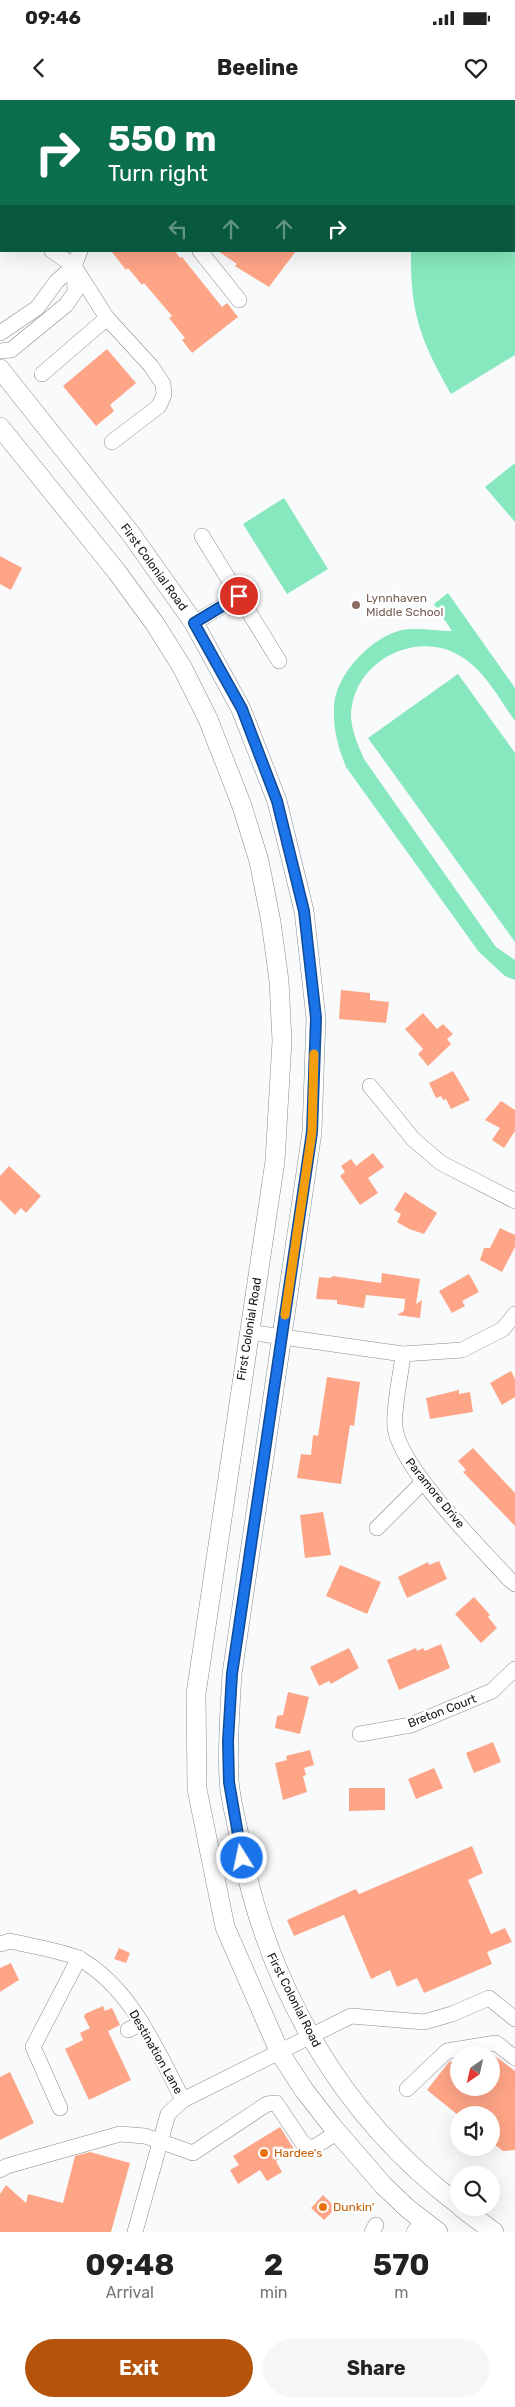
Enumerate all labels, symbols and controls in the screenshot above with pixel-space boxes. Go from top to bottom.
text: 09:46 [25,6,81,29]
icon: back [25,54,53,82]
text: Beeline [217,54,298,81]
icon: heart [462,54,490,82]
text: 550 m [108,118,217,160]
icon: right [25,120,90,185]
text: Turn right [108,160,208,187]
icon: left [164,215,192,243]
icon: ahead [217,215,245,243]
icon: ahead [270,215,298,243]
icon: right [323,215,351,243]
street label: First Colonial Road [118,521,190,613]
pin [218,575,260,617]
icon: arrive [225,582,253,610]
place label: Lynnhaven Middle School [366,591,443,619]
marker: Lynnhaven Middle School [350,599,362,611]
street label: First Colonial Road [234,1277,264,1381]
street label: Paramore Drive [403,1455,468,1531]
street label: Breton Court [406,1691,479,1730]
position arrow [215,1831,267,1883]
street label: First Colonial Road [264,1950,324,2050]
street label: Destination Lane [126,2008,186,2097]
north arrow [450,2046,500,2096]
map controls [450,2046,500,2216]
button: sound [450,2106,500,2156]
place label: Hardee's [274,2146,322,2160]
marker: Hardee's [258,2147,270,2159]
button: search [450,2166,500,2216]
place label: Dunkin' [333,2200,374,2214]
marker: Dunkin' [317,2201,329,2213]
text: 09:48 [85,2247,174,2283]
text: 2 [264,2247,283,2283]
text: 570 [373,2247,430,2283]
text: Arrival [106,2283,154,2302]
text: min [260,2283,288,2302]
text: m [394,2283,408,2302]
button: Exit [25,2339,253,2397]
button: Share [263,2339,490,2397]

